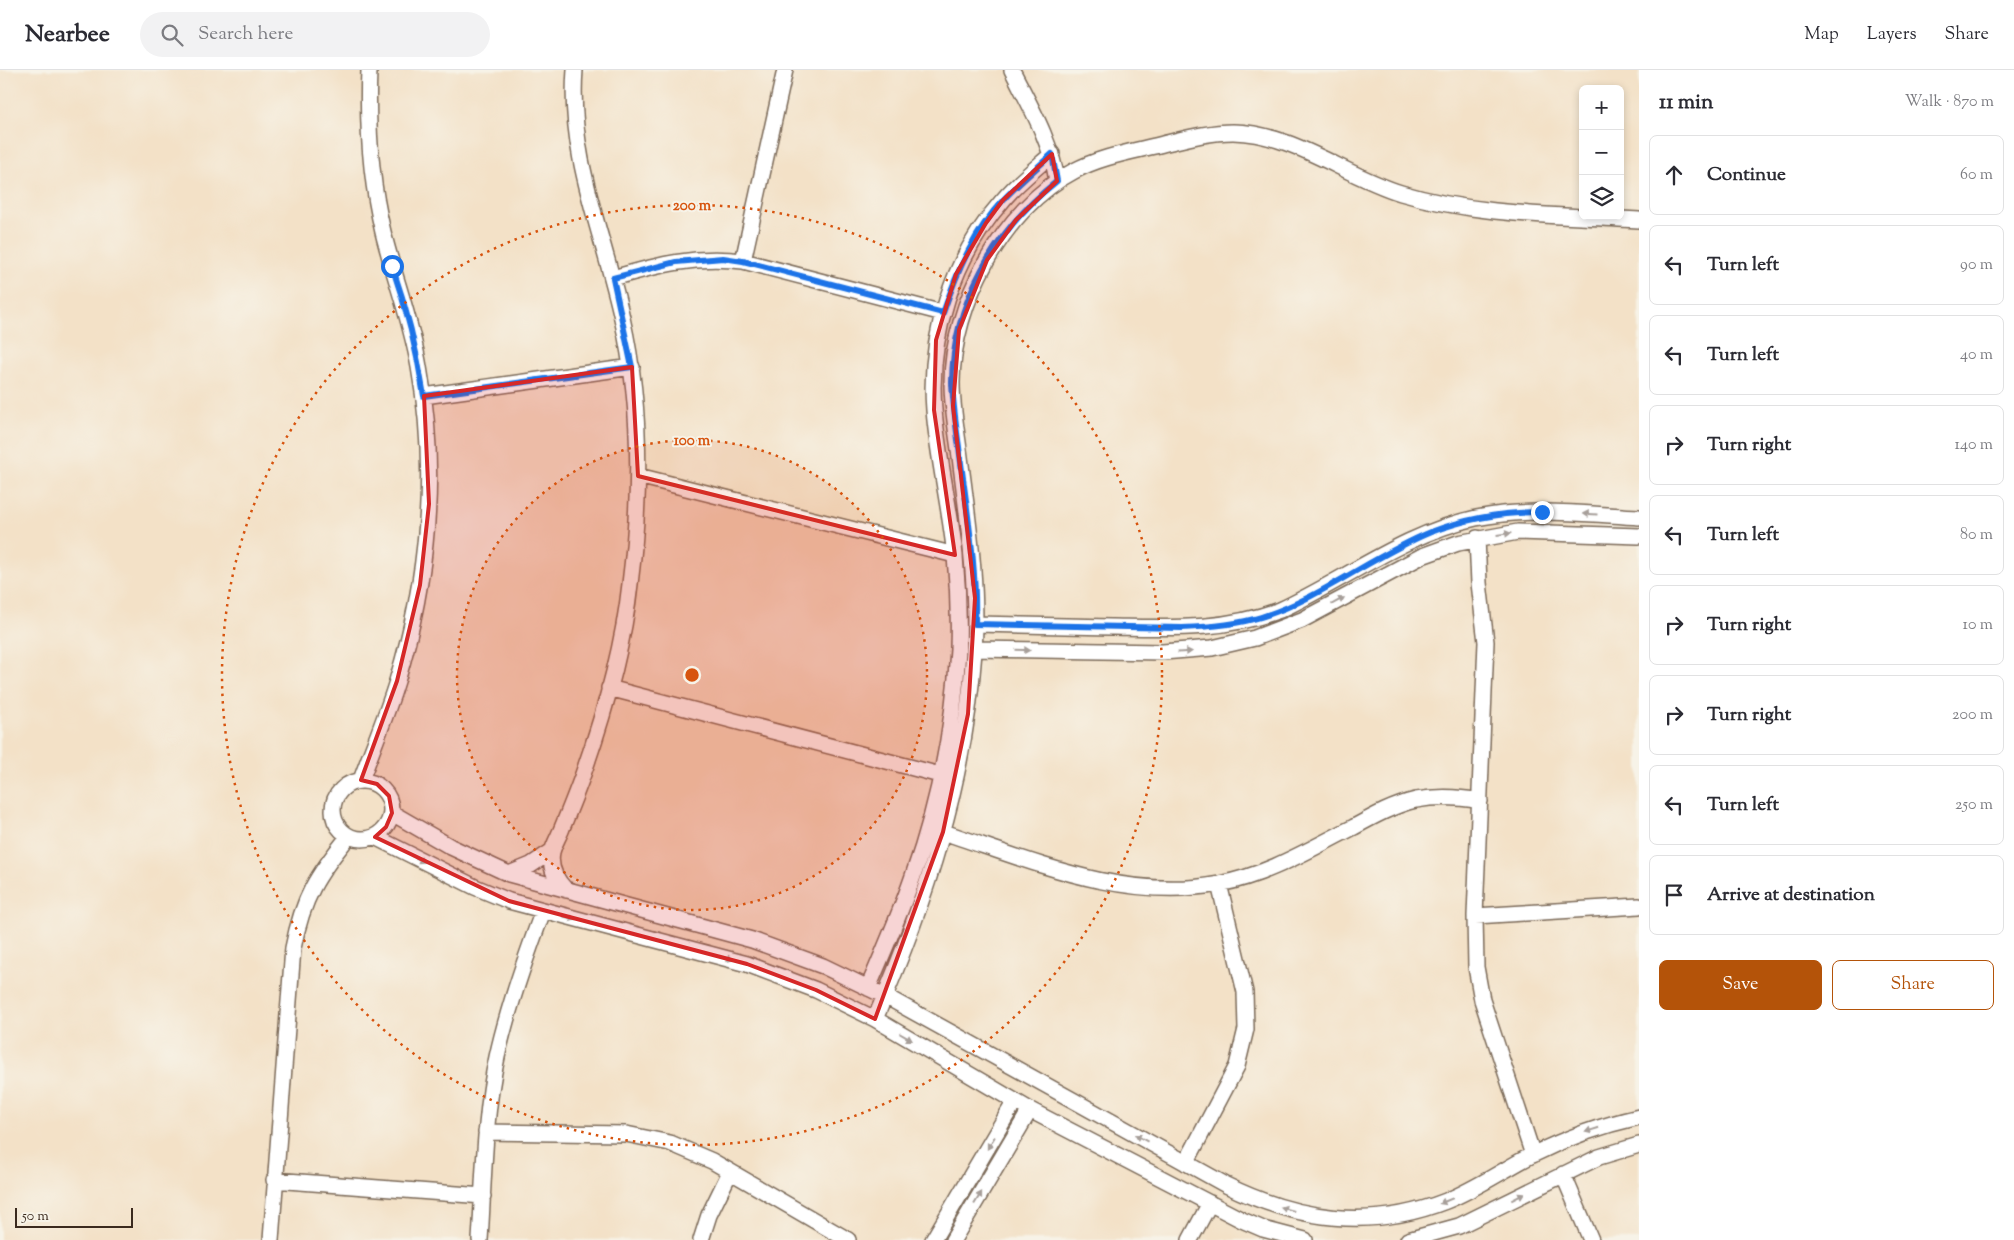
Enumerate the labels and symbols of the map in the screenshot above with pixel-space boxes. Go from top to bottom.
text: 200 m [673,196,712,217]
route start [381,255,404,278]
text: 100 m [674,431,711,452]
route end [1531,501,1554,524]
one-way arrow [1582,510,1598,518]
one-way arrow [1496,530,1512,538]
one-way arrow [1331,597,1345,605]
one-way arrow [1015,646,1031,654]
one-way arrow [1177,647,1193,655]
centre of rings [683,666,701,684]
one-way arrow [411,855,425,863]
one-way arrow [561,914,576,922]
one-way arrow [719,955,734,963]
one-way arrow [900,1033,913,1042]
one-way arrow [1585,1127,1600,1135]
one-way arrow [1134,1134,1148,1143]
one-way arrow [986,1136,995,1149]
one-way arrow [973,1192,982,1205]
one-way arrow [1510,1193,1525,1201]
one-way arrow [1439,1197,1453,1205]
scale bar [15,1205,132,1228]
one-way arrow [1279,1205,1294,1213]

